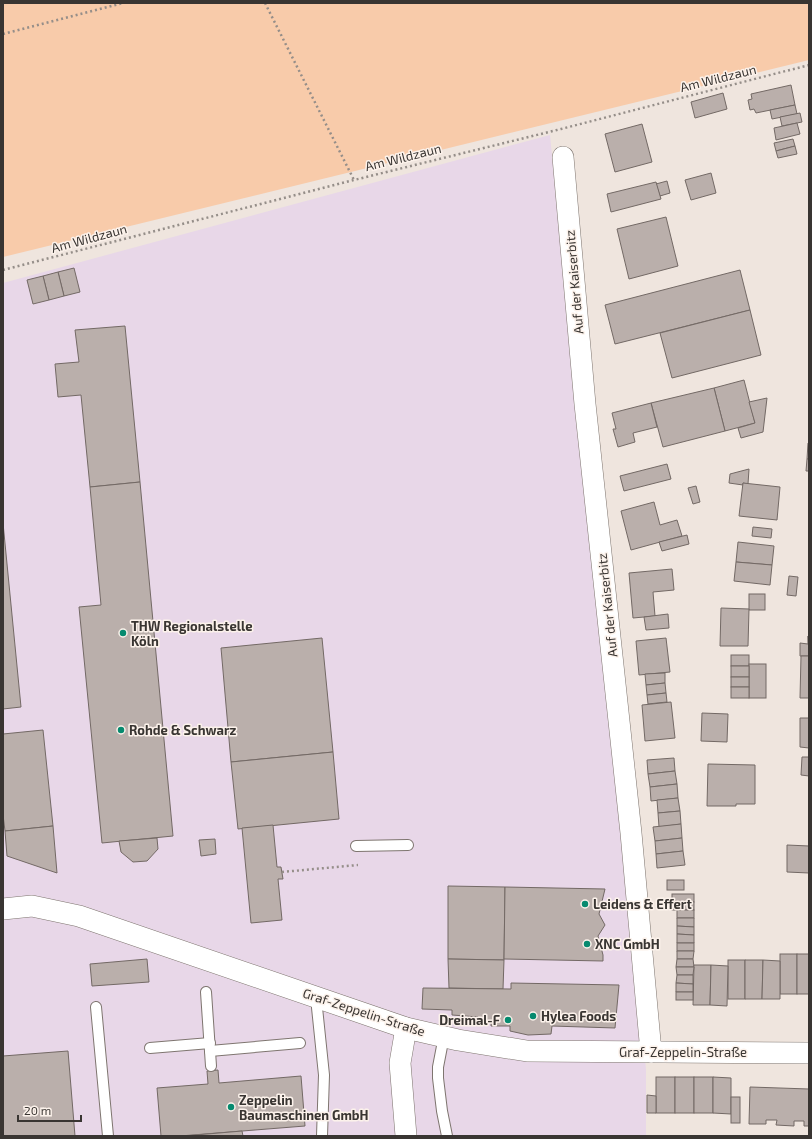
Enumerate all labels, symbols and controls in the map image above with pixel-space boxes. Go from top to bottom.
street label: Am Wildzaun [678,61,758,95]
street label: Am Wildzaun [363,140,443,174]
street label: Am Wildzaun [49,220,129,256]
street label: Auf der Kaiserbitz [561,229,587,335]
street label: Auf der Kaiserbitz [594,552,620,658]
place label: THW Regionalstelle Köln [131,618,253,649]
marker: THW Regionalstelle Köln [118,628,128,638]
place label: Rohde & Schwarz [129,722,236,738]
marker: Rohde & Schwarz [116,725,126,735]
place label: Leidens & Effert [593,896,692,912]
marker: Leidens & Effert [580,899,590,909]
place label: XNC GmbH [595,936,660,952]
marker: XNC GmbH [582,939,592,949]
street label: Graf-Zeppelin-Straße [301,985,427,1039]
place label: Hylea Foods [541,1008,616,1024]
marker: Hylea Foods [528,1011,538,1021]
place label: Dreimal-F [439,1012,500,1028]
marker: Dreimal-F [503,1015,513,1025]
street label: Graf-Zeppelin-Straße [619,1044,747,1060]
place label: Zeppelin Baumaschinen GmbH [239,1092,369,1123]
scale bar [18,1097,81,1123]
marker: Zeppelin Baumaschinen GmbH [226,1102,236,1112]
text: 20 m [24,1103,51,1117]

